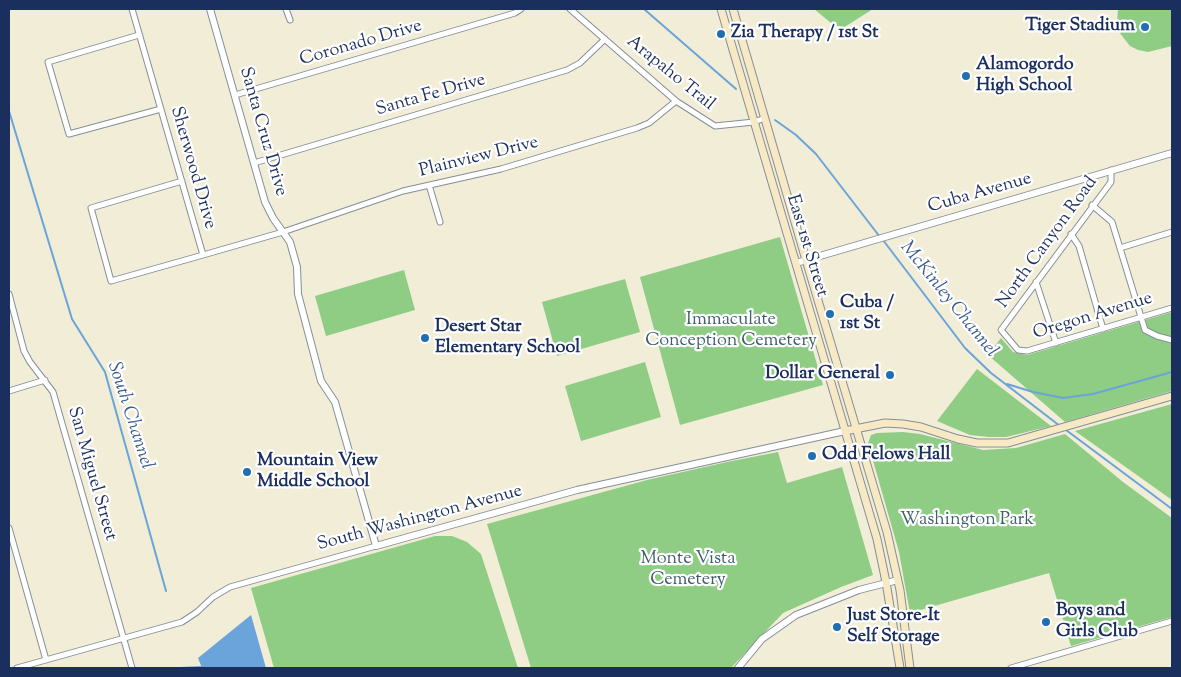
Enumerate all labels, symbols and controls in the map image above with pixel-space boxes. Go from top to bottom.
street label: Coronado Drive [297,16,425,72]
place label: Tiger Stadium [1025,16,1135,38]
marker: Tiger Stadium [1139,21,1151,33]
place label: Zia Therapy / 1st St [731,23,878,45]
marker: Zia Therapy / 1st St [715,28,727,40]
street label: Arapaho Trail [621,32,719,116]
place label: Alamogordo High School [976,55,1074,98]
street label: Santa Cruz Drive [233,65,291,199]
street label: Santa Fe Drive [374,70,488,122]
marker: Alamogordo High School [960,70,972,82]
street label: Sherwood Drive [164,104,220,232]
street label: Plainview Drive [417,133,541,183]
street label: Cuba Avenue [926,169,1034,219]
street label: North Canyon Road [993,173,1103,313]
street label: East 1st Street [780,192,832,300]
water label: McKinley Channel [894,237,1002,363]
street label: Oregon Avenue [1031,289,1155,345]
place label: Cuba / 1st St [840,293,894,336]
marker: Cuba / 1st St [824,308,836,320]
park label: Immaculate Conception Cemetery [645,310,817,352]
place label: Desert Star Elementary School [435,317,580,359]
marker: Desert Star Elementary School [419,332,431,344]
water label: South Channel [101,359,157,473]
place label: Dollar General [765,364,880,386]
marker: Dollar General [884,369,896,381]
street label: San Miguel Street [62,405,120,543]
place label: Odd Felows Hall [822,445,950,467]
marker: Odd Felows Hall [806,450,818,462]
place label: Mountain View Middle School [257,451,378,494]
marker: Mountain View Middle School [241,466,253,478]
street label: South Washington Avenue [315,481,525,557]
park label: Washington Park [900,510,1034,532]
park label: Monte Vista Cemetery [640,549,736,592]
place label: Boys and Girls Club [1056,601,1138,644]
place label: Just Store-It Self Storage [847,606,940,649]
marker: Boys and Girls Club [1040,616,1052,628]
marker: Just Store-It Self Storage [831,621,843,633]

